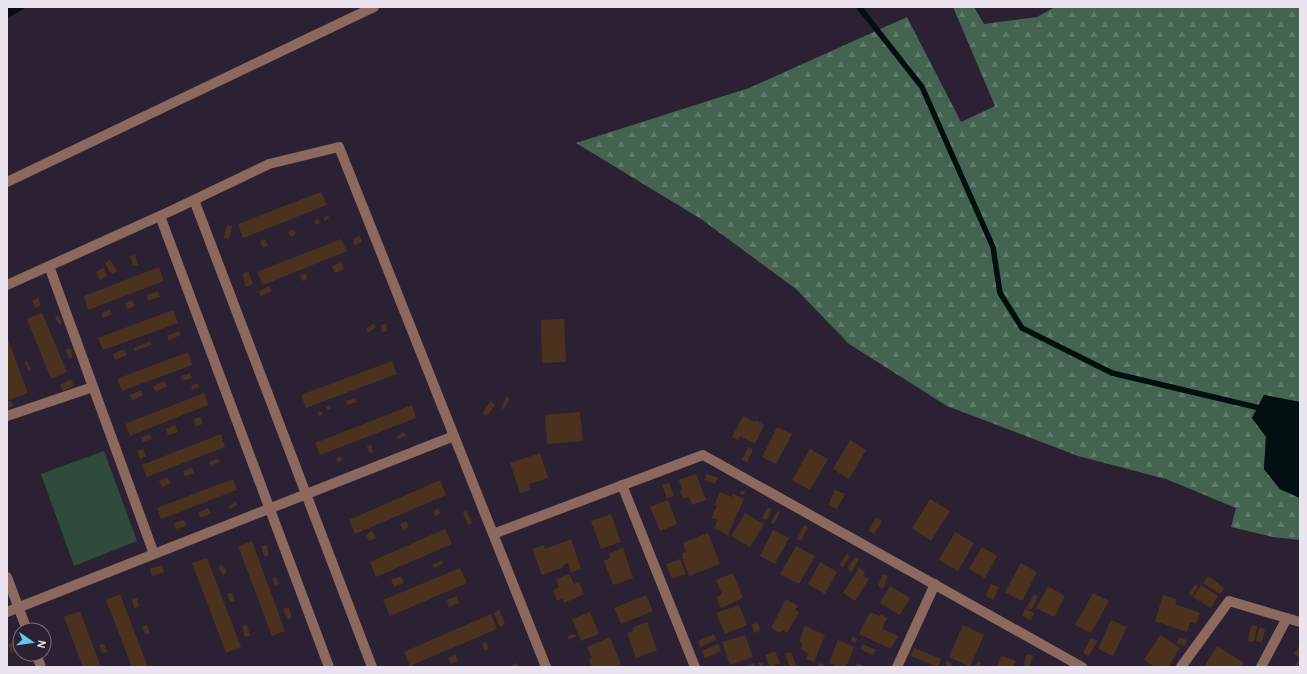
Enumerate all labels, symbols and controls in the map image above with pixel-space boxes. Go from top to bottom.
north arrow [12,622,52,662]
text: N [33,639,48,649]

